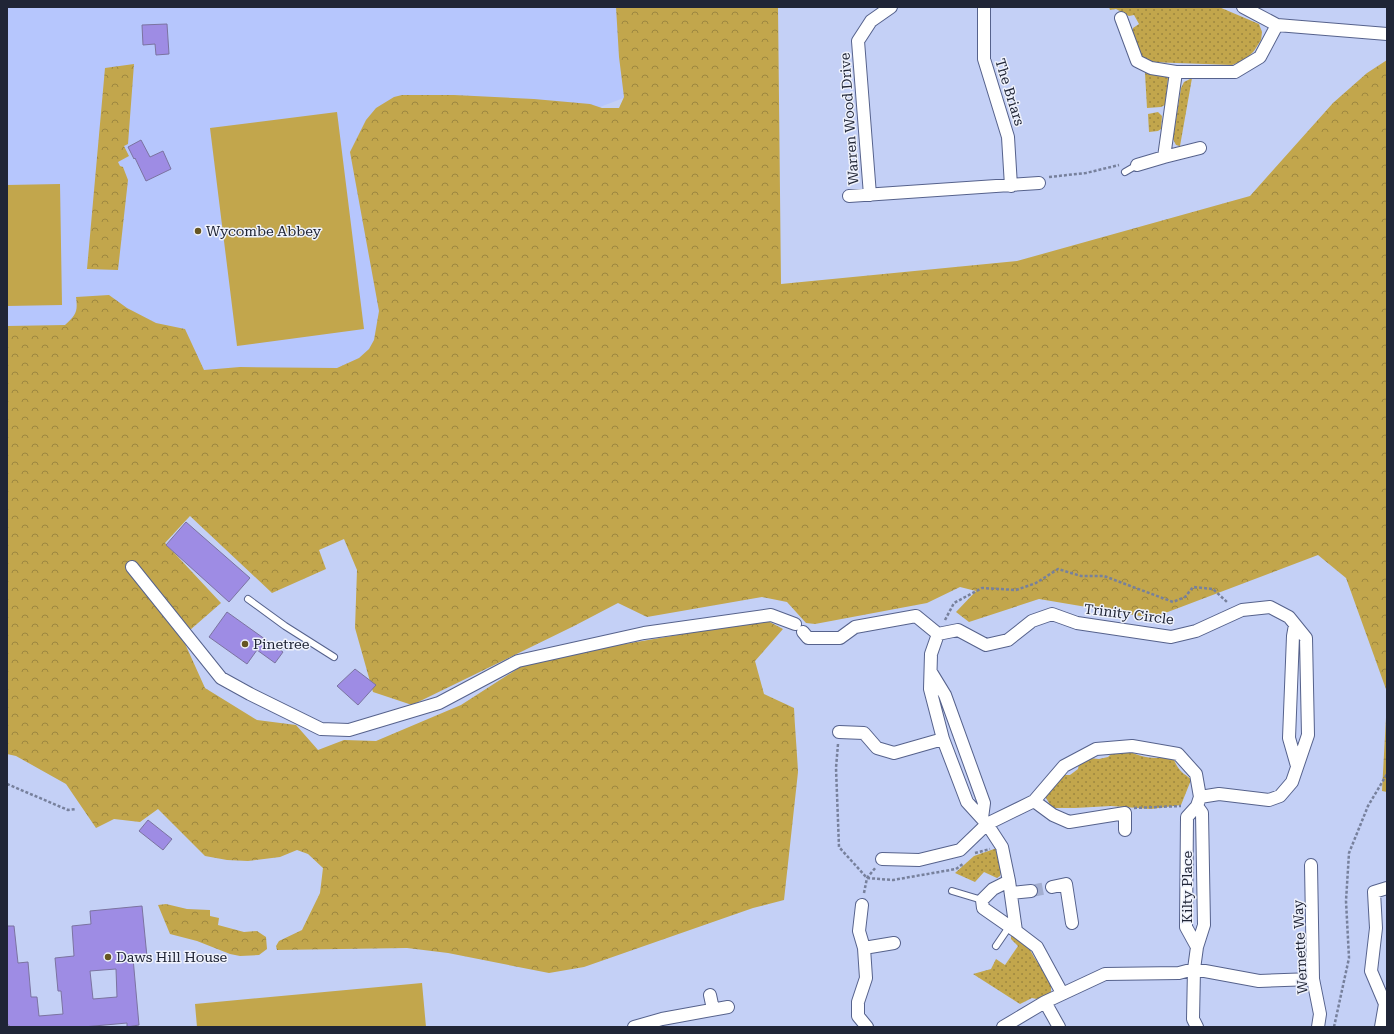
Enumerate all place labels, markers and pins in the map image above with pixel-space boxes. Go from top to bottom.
place label: Wycombe Abbey [206,223,322,239]
marker: Wycombe Abbey [193,226,203,236]
place label: Pinetree [253,636,310,652]
marker: Pinetree [240,639,250,649]
place label: Daws Hill House [116,949,228,965]
marker: Daws Hill House [103,952,113,962]

